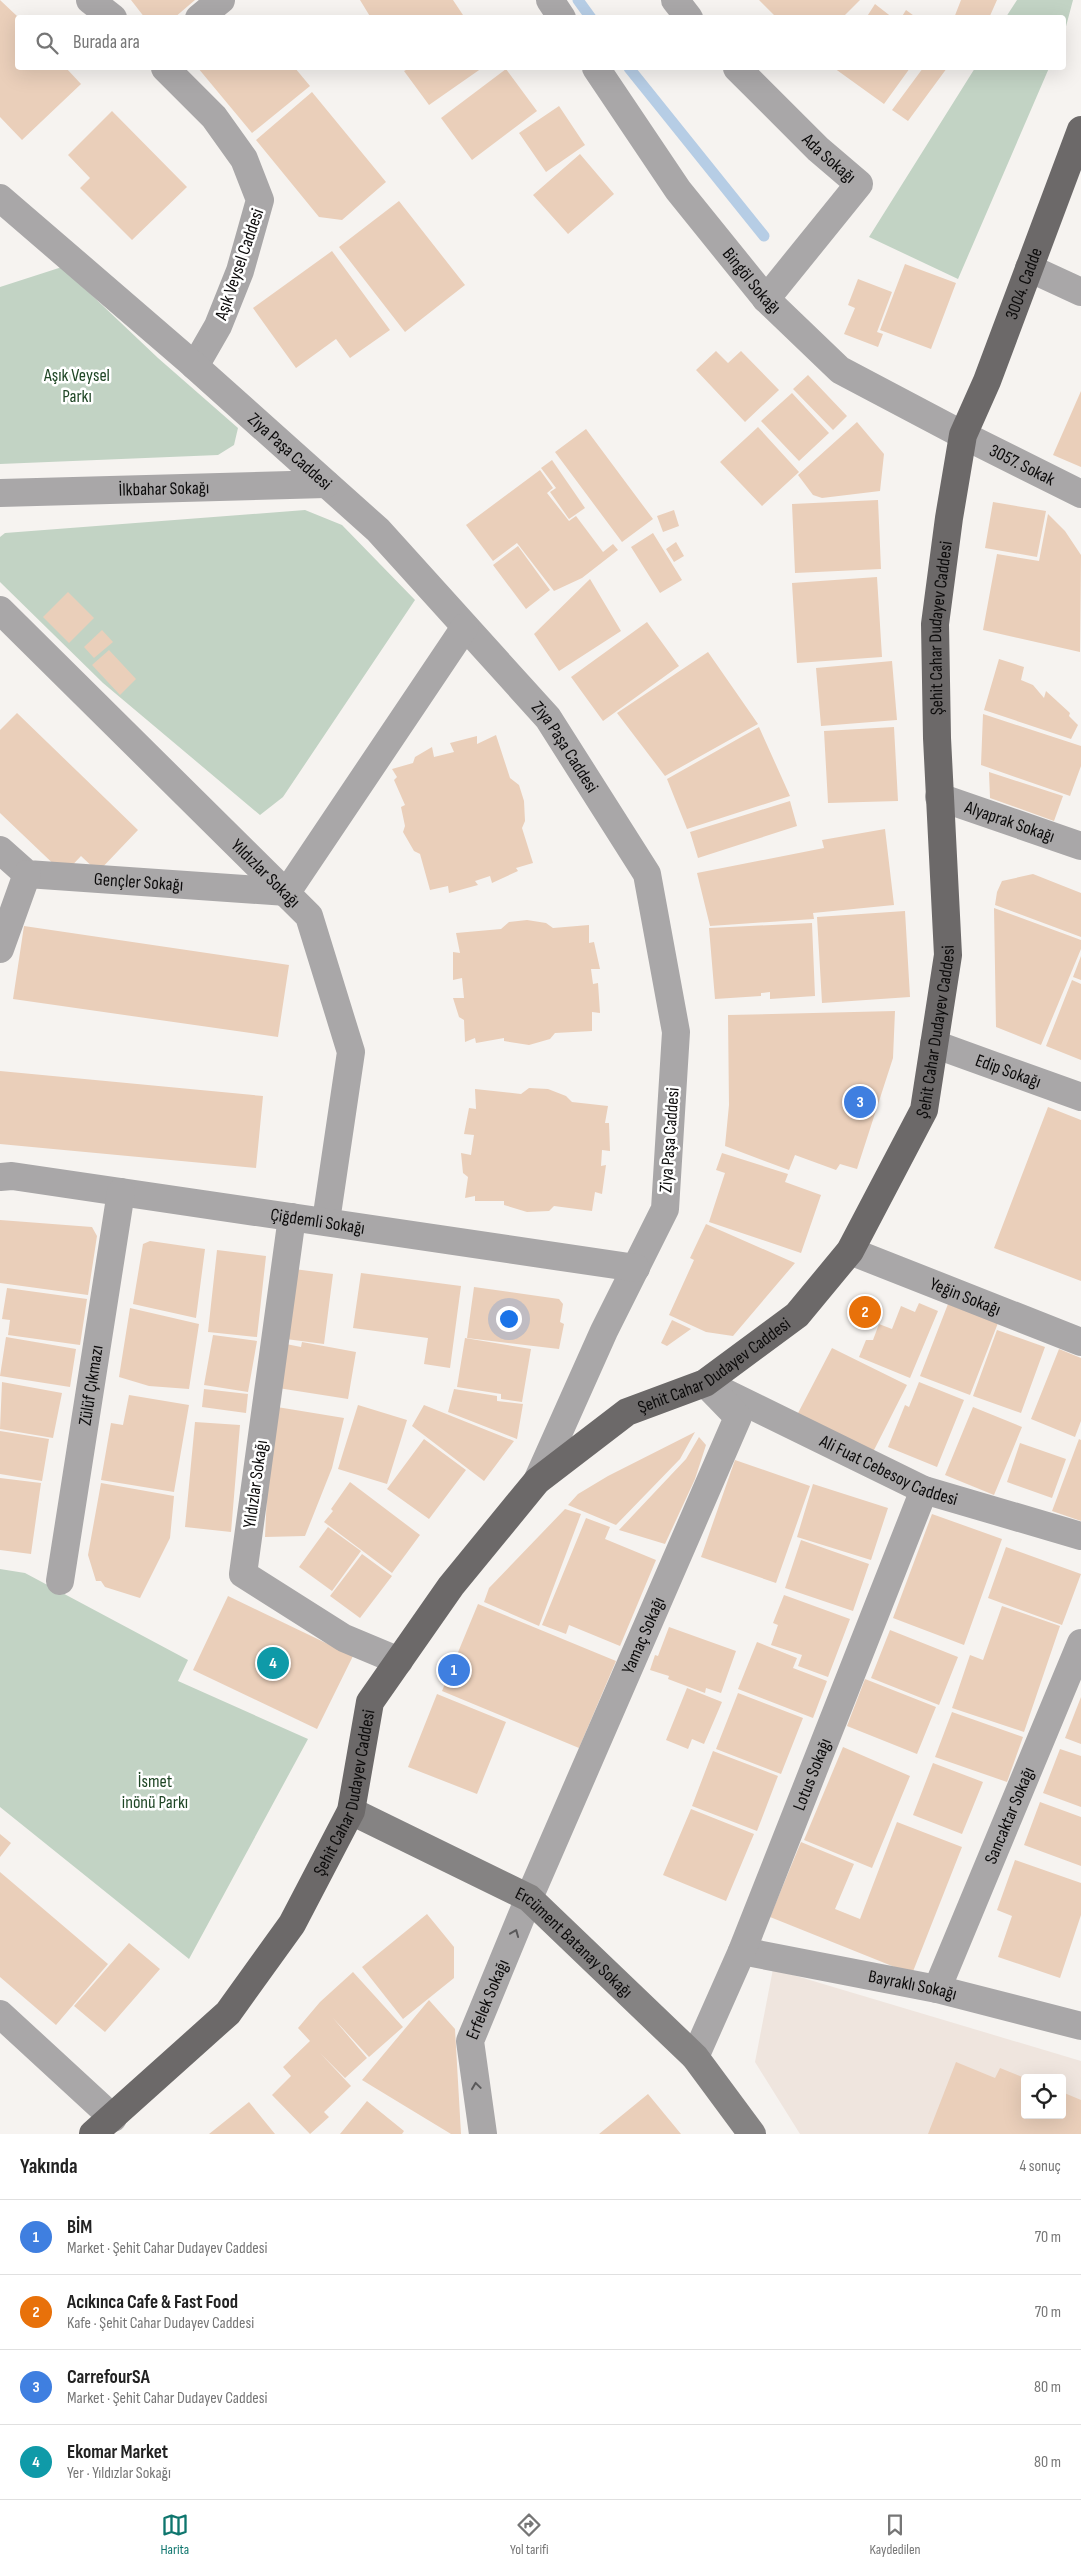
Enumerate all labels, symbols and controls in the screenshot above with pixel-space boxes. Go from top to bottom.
search box [15,15,1066,70]
icon: search [33,29,61,57]
text: Burada ara [73,31,140,54]
street label: Ada Sokağı [797,129,860,188]
street label: Aşık Veysel Caddesi [210,206,268,323]
street label: Bingöl Sokağı [718,244,785,318]
street label: 3004. Cadde [1001,245,1047,323]
park label: Aşık Veysel Parkı [43,365,110,407]
street label: Ziya Paşa Caddesi [243,409,336,495]
street label: 3057. Sokak [986,440,1058,490]
street label: İlkbahar Sokağı [118,477,210,501]
street label: Şehit Cahar Dudayev Caddesi [925,540,957,715]
street label: Ziya Paşa Caddesi [527,697,603,797]
street label: Alyaprak Sokağı [961,796,1057,847]
street label: Yıldızlar Sokağı [226,835,304,912]
street label: Gençler Sokağı [93,869,184,896]
street label: Şehit Cahar Dudayev Caddesi [912,945,959,1122]
street label: Edip Sokağı [973,1050,1044,1093]
pin: 3 [844,1083,876,1121]
street label: Ziya Paşa Caddesi [655,1087,684,1193]
street label: Çiğdemli Sokağı [269,1204,366,1239]
street label: Yeğin Sokağı [927,1273,1004,1320]
pin: 2 [849,1293,881,1331]
your location [496,1306,522,1332]
street label: Şehit Cahar Dudayev Caddesi [635,1314,795,1418]
street label: Zülüf Çıkmazı [75,1344,108,1427]
street label: Ali Fuat Cebesoy Caddesi [815,1430,960,1510]
street label: Yıldızlar Sokağı [239,1439,272,1529]
street label: Yamaç Sokağı [618,1594,670,1677]
pin: 4 [257,1644,289,1682]
pin: 1 [438,1651,470,1689]
street label: Şehit Cahar Dudayev Caddesi [309,1708,379,1880]
street label: Lotus Sokağı [789,1735,836,1814]
street label: Sancaktar Sokağı [980,1764,1039,1867]
park label: İsmet inönü Parkı [122,1771,188,1813]
street label: Ercüment Batanay Sokağı [512,1883,637,2002]
one-way arrow [509,1929,519,1937]
street label: Erfelek Sokağı [462,1956,514,2043]
street label: Bayraklı Sokağı [867,1966,959,2005]
map controls [1021,2074,1066,2119]
button: locate [1021,2074,1066,2119]
one-way arrow [472,2081,482,2090]
text: Yakında [20,2154,77,2179]
text: 4 sonuç [1019,2157,1061,2176]
text: BİM [67,2216,92,2239]
text: 1 [33,2228,39,2247]
text: 70 m [1035,2228,1061,2247]
text: Market · Şehit Cahar Dudayev Caddesi [67,2239,268,2258]
text: Acıkınca Cafe & Fast Food [67,2291,238,2314]
text: 2 [32,2303,40,2322]
text: 70 m [1035,2303,1061,2322]
text: Kafe · Şehit Cahar Dudayev Caddesi [67,2314,254,2333]
text: CarrefourSA [67,2366,150,2389]
text: 3 [32,2378,40,2397]
text: 80 m [1034,2378,1061,2397]
text: Market · Şehit Cahar Dudayev Caddesi [67,2389,268,2408]
text: Ekomar Market [67,2441,168,2464]
text: 4 [32,2453,40,2472]
text: 80 m [1034,2453,1061,2472]
text: Yer · Yıldızlar Sokağı [67,2464,171,2483]
tab: Harita [160,2511,189,2558]
tab: Yol tarifi [510,2511,549,2558]
tab: Kaydedilen [870,2511,921,2558]

